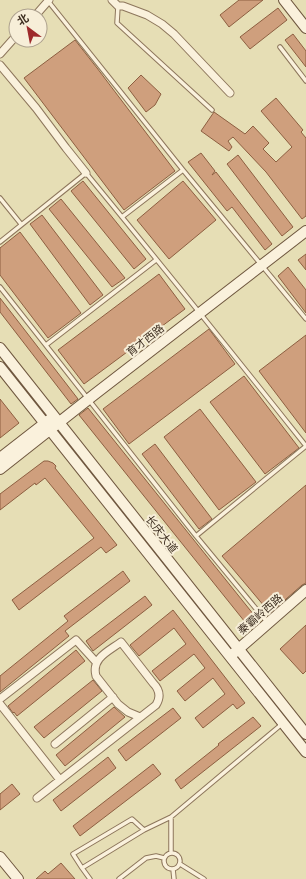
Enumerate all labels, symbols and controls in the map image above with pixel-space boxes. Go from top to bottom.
north arrow [8,8,48,48]
text: 北 [15,12,31,28]
street label: 育才西路 [124,322,166,358]
street label: 长庆大道 [144,513,180,555]
street label: 秦霸岭西路 [235,591,285,637]

